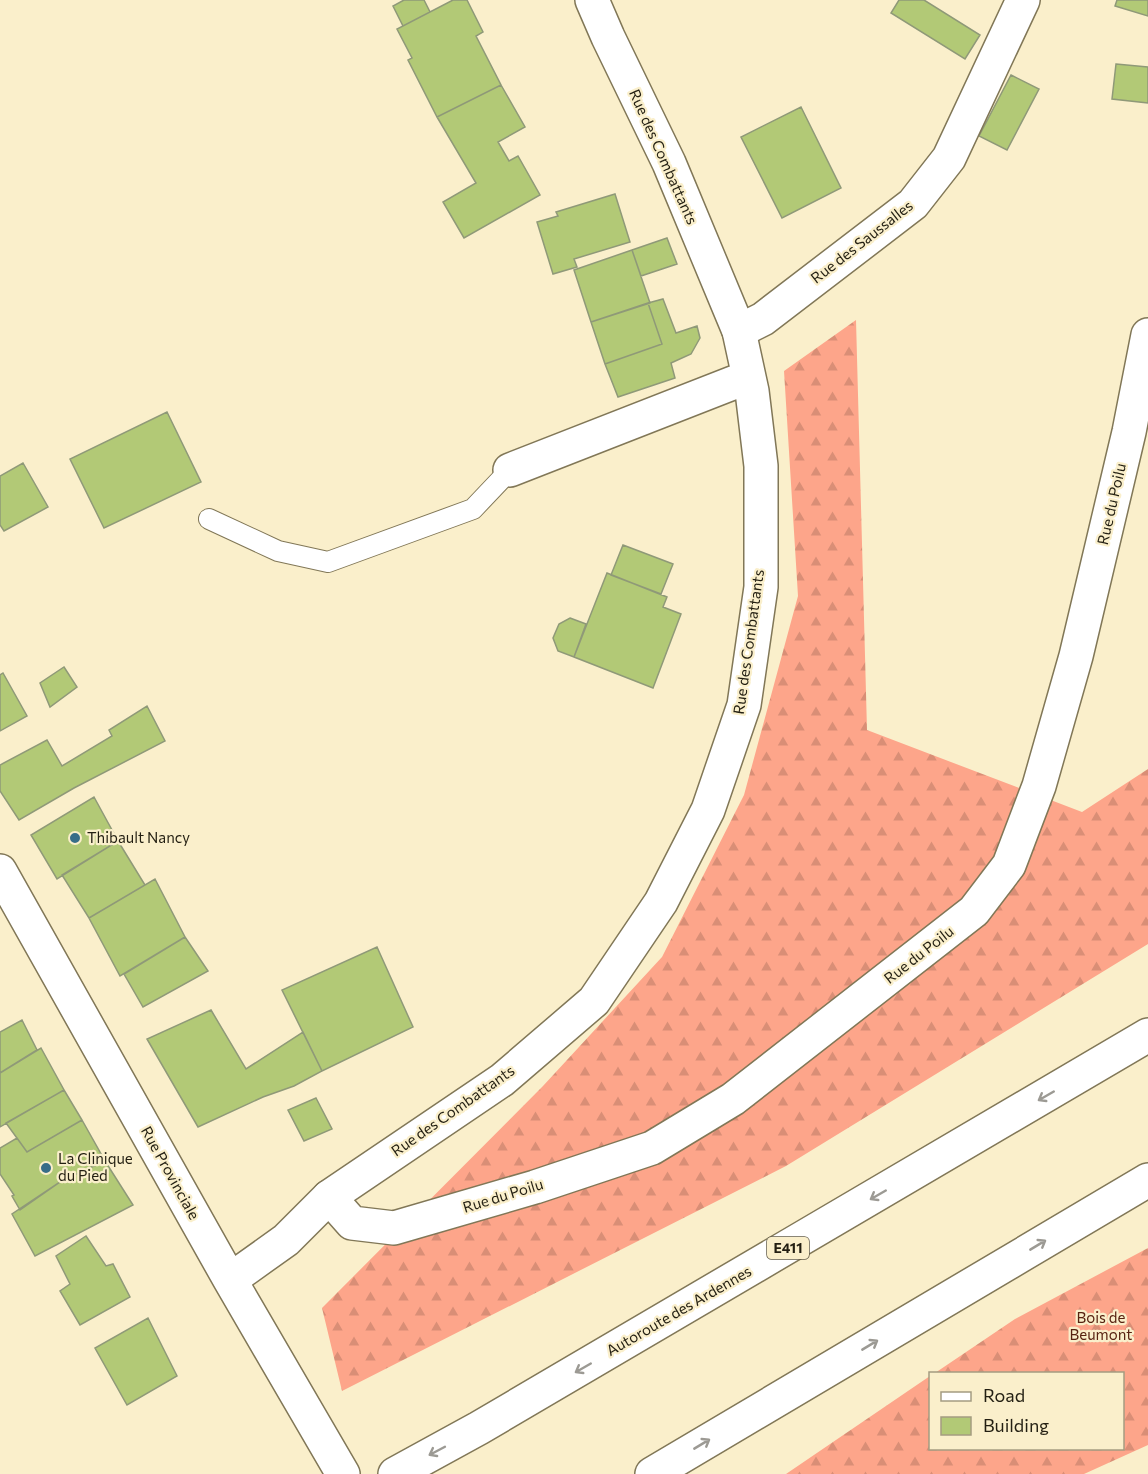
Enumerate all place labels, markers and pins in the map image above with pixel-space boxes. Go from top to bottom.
place label: Thibault Nancy [87,828,190,846]
marker: Thibault Nancy [68,831,82,845]
place label: La Clinique du Pied [58,1149,133,1184]
marker: La Clinique du Pied [39,1161,53,1175]

